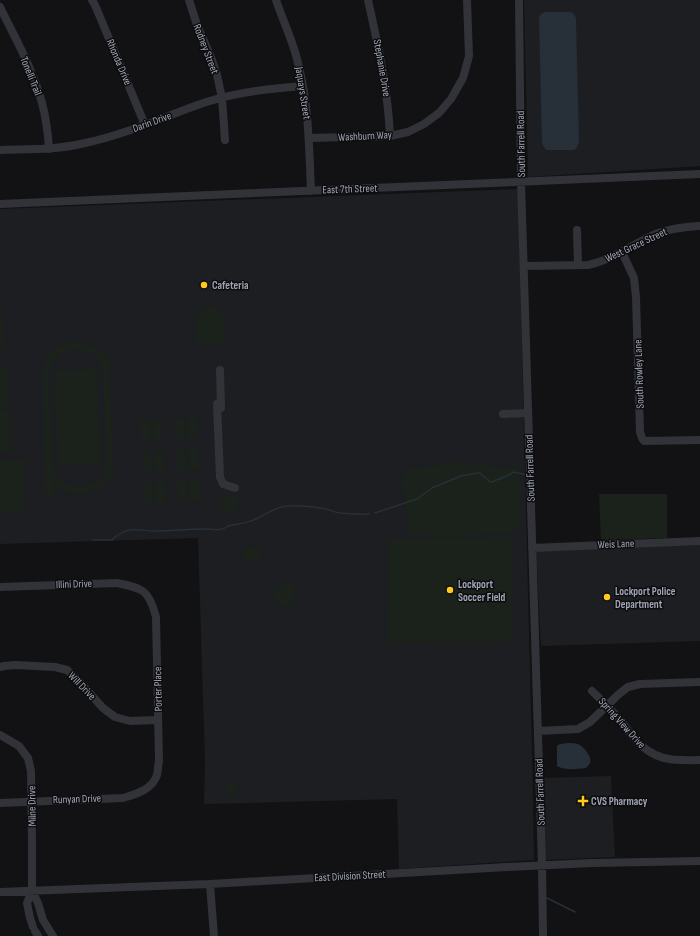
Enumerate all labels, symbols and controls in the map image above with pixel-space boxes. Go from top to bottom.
street label: Rodney Street [191,22,222,76]
street label: Rhonda Drive [103,37,135,87]
street label: Stephanie Drive [371,38,393,98]
street label: Tonelli Trail [17,55,45,97]
street label: Jaquays Street [292,65,314,121]
street label: Darin Drive [131,109,173,135]
street label: South Farrell Road [514,110,528,177]
street label: Washburn Way [338,128,393,144]
street label: East 7th Street [322,182,378,196]
street label: West Grace Street [603,225,670,265]
place label: Cafeteria [212,279,249,292]
marker: Cafeteria [199,280,209,290]
street label: South Rowley Lane [631,339,647,409]
street label: South Farrell Road [522,434,538,502]
street label: Weis Lane [597,537,635,551]
street label: Illini Drive [56,577,92,591]
place label: Lockport Soccer Field [458,578,506,604]
marker: Lockport Soccer Field [445,585,455,595]
place label: Lockport Police Department [615,585,676,611]
marker: Lockport Police Department [602,592,612,602]
street label: Porter Place [151,666,165,712]
street label: Will Drive [65,669,99,703]
street label: Spring View Drive [596,695,648,751]
street label: South Farrell Road [532,758,548,826]
street label: Milne Drive [25,786,39,826]
street label: Runyan Drive [53,792,101,806]
place label: CVS Pharmacy [591,795,648,808]
marker: CVS Pharmacy [578,796,588,806]
street label: East Division Street [314,868,387,884]

